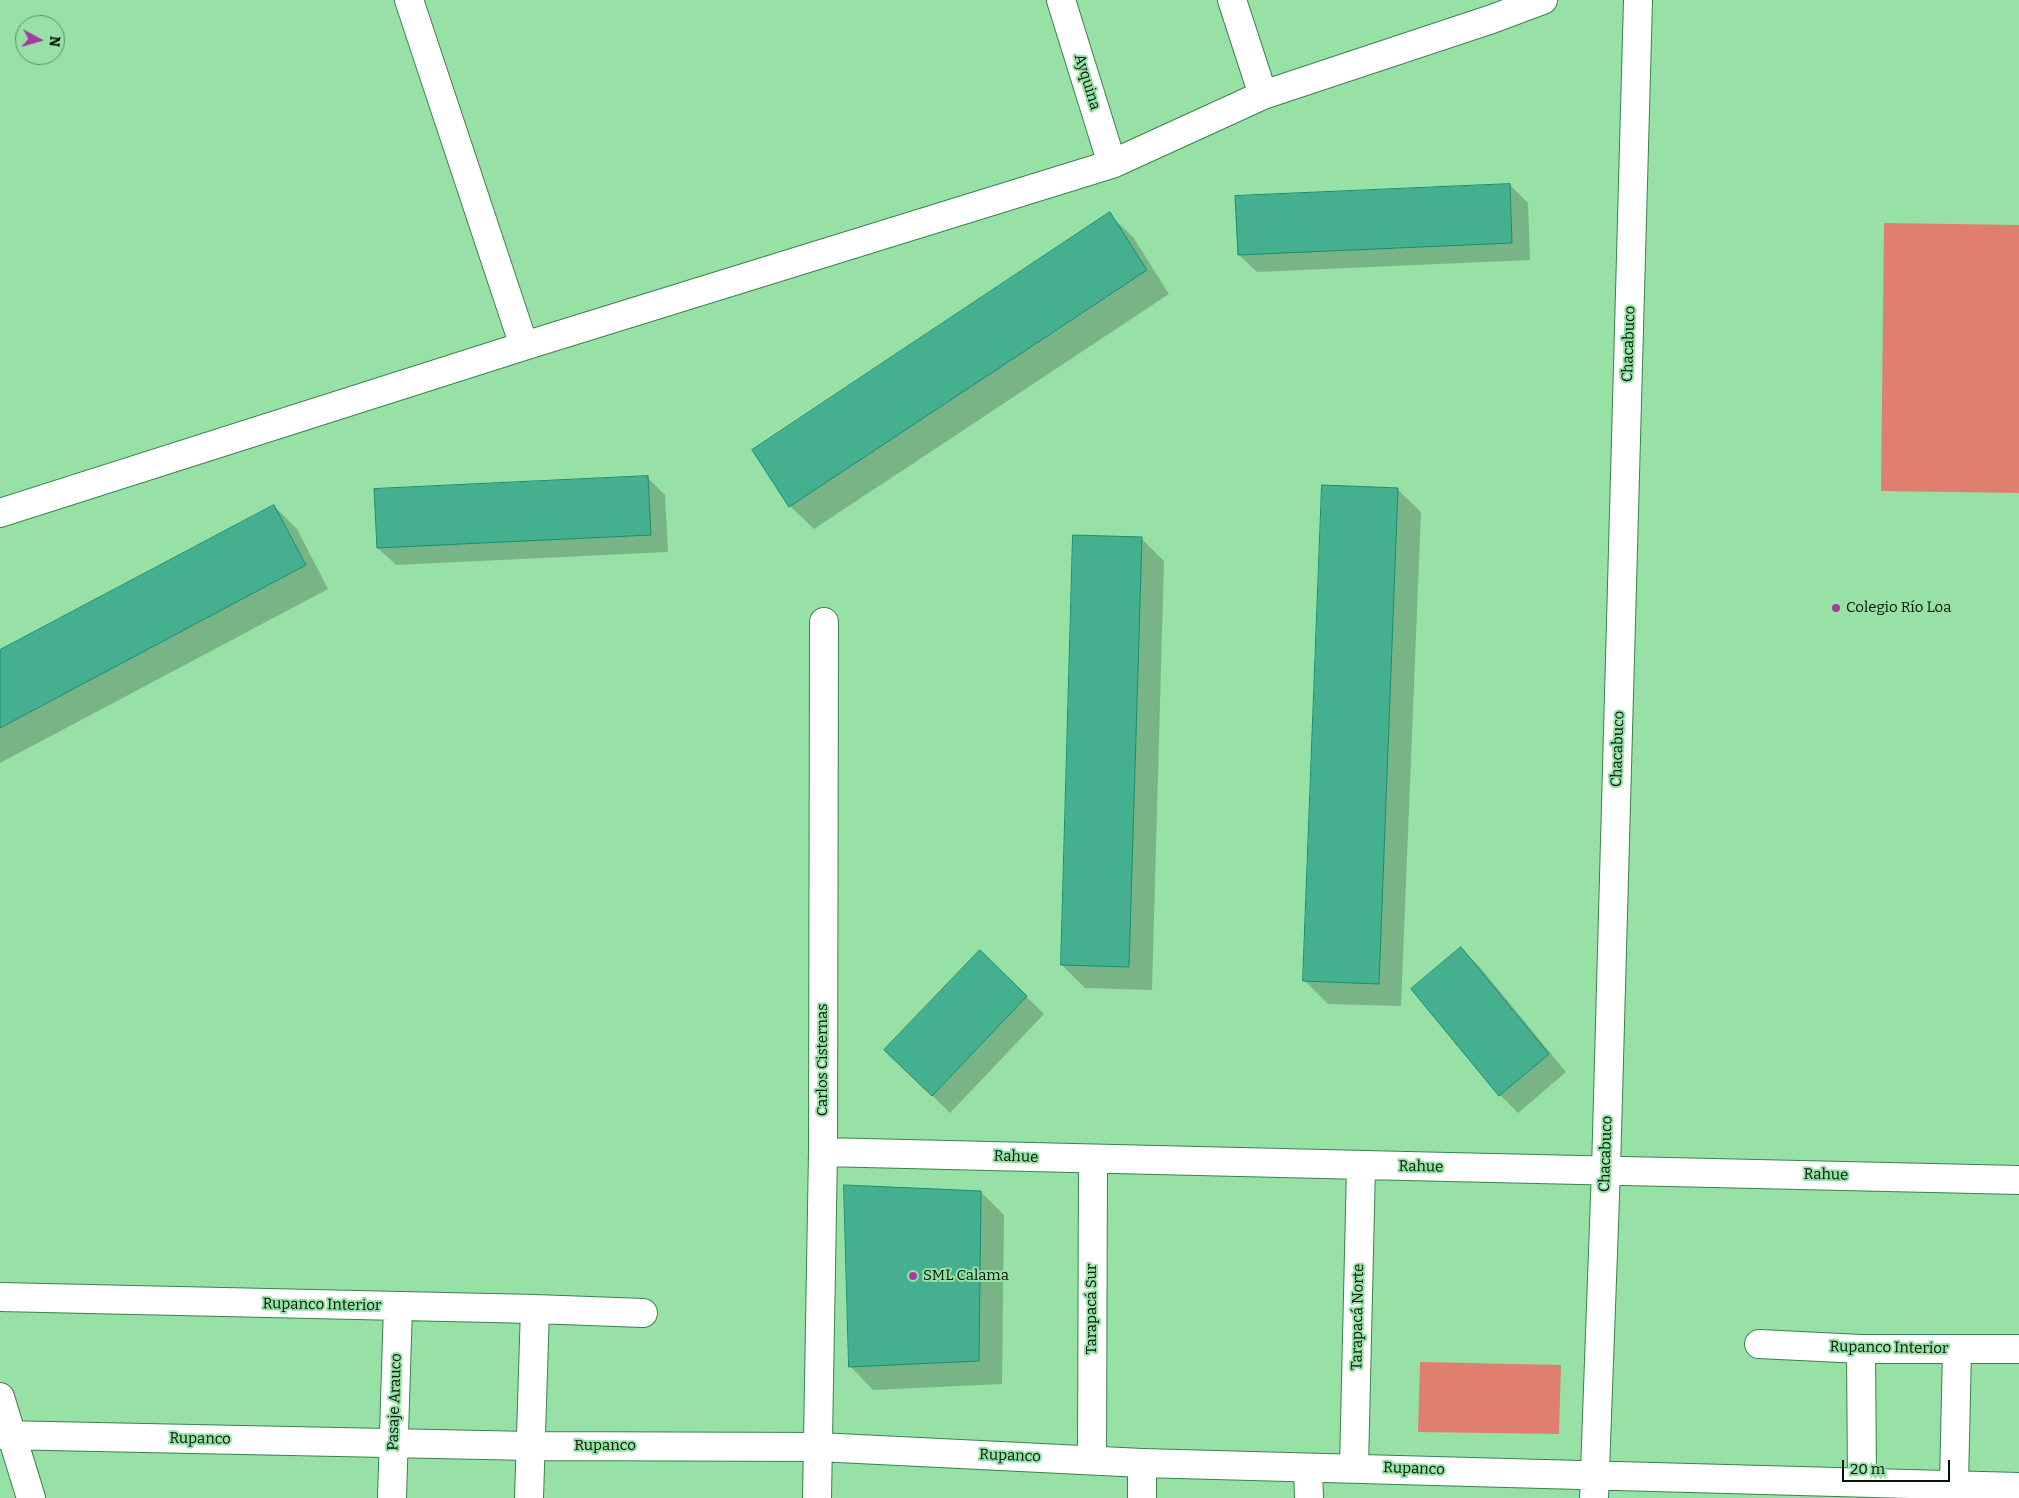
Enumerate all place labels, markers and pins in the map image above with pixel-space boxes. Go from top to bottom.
place label: Colegio Río Loa [1846,599,1951,617]
marker: Colegio Río Loa [1830,602,1842,614]
place label: SML Calama [923,1267,1009,1285]
marker: SML Calama [907,1270,919,1282]

